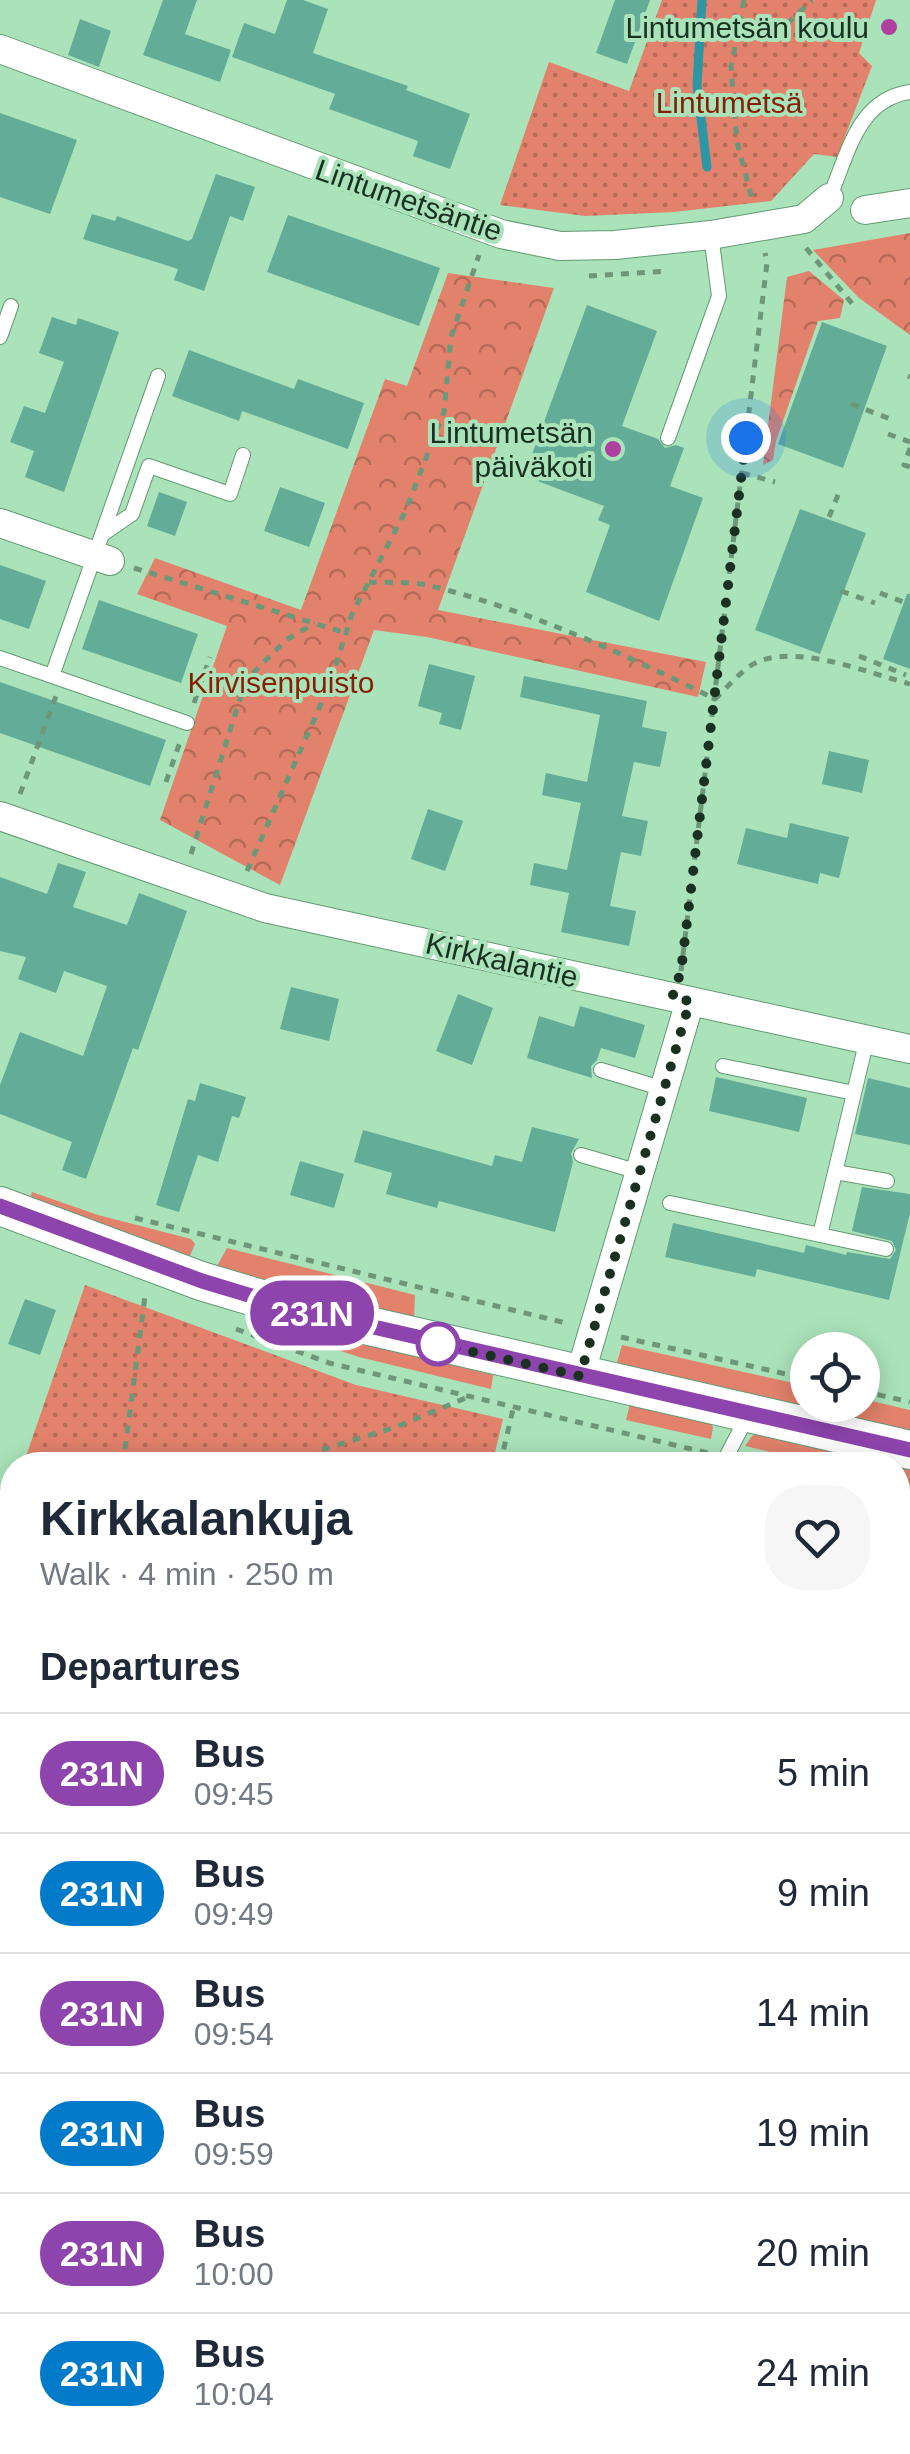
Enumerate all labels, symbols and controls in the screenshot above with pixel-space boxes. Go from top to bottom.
place label: Lintumetsän koulu [626,11,869,44]
marker: Lintumetsän koulu [878,16,900,38]
park label: Lintumetsä [656,86,803,119]
street label: Lintumetsäntie [311,153,507,247]
your location [721,413,771,463]
place label: Lintumetsän päiväkoti [430,416,593,483]
marker: Lintumetsän päiväkoti [602,438,624,460]
park label: Kirvisenpuisto [188,666,374,699]
street label: Kirkkalantie [423,926,581,994]
line badge: 231N [242,1280,382,1346]
text: 231N [270,1294,354,1333]
unlabelled marker [417,1323,459,1365]
map controls [790,1332,880,1422]
button: locate [790,1332,880,1422]
button: heart [765,1485,870,1590]
text: Kirkkalankuja [40,1492,352,1545]
text: Walk · 4 min · 250 m [40,1556,334,1592]
text: Departures [40,1646,241,1688]
text: Bus [194,1733,265,1775]
text: 5 min [777,1752,870,1794]
text: 231N [60,1754,144,1793]
text: 09:45 [194,1776,274,1812]
text: Bus [194,1853,265,1895]
text: 9 min [777,1872,870,1914]
text: 231N [60,1874,144,1913]
text: 09:49 [194,1896,274,1932]
text: Bus [194,1973,265,2015]
text: 14 min [756,1992,870,2034]
text: 231N [60,1994,144,2033]
text: 09:54 [194,2016,274,2052]
text: Bus [194,2093,265,2135]
text: 19 min [756,2112,870,2154]
text: 231N [60,2114,144,2153]
text: 09:59 [194,2136,274,2172]
text: Bus [194,2213,265,2255]
text: 20 min [756,2232,870,2274]
text: 231N [60,2234,144,2273]
text: 10:00 [194,2256,274,2292]
text: Bus [194,2333,265,2375]
text: 24 min [756,2352,870,2394]
text: 231N [60,2354,144,2393]
text: 10:04 [194,2376,274,2412]

